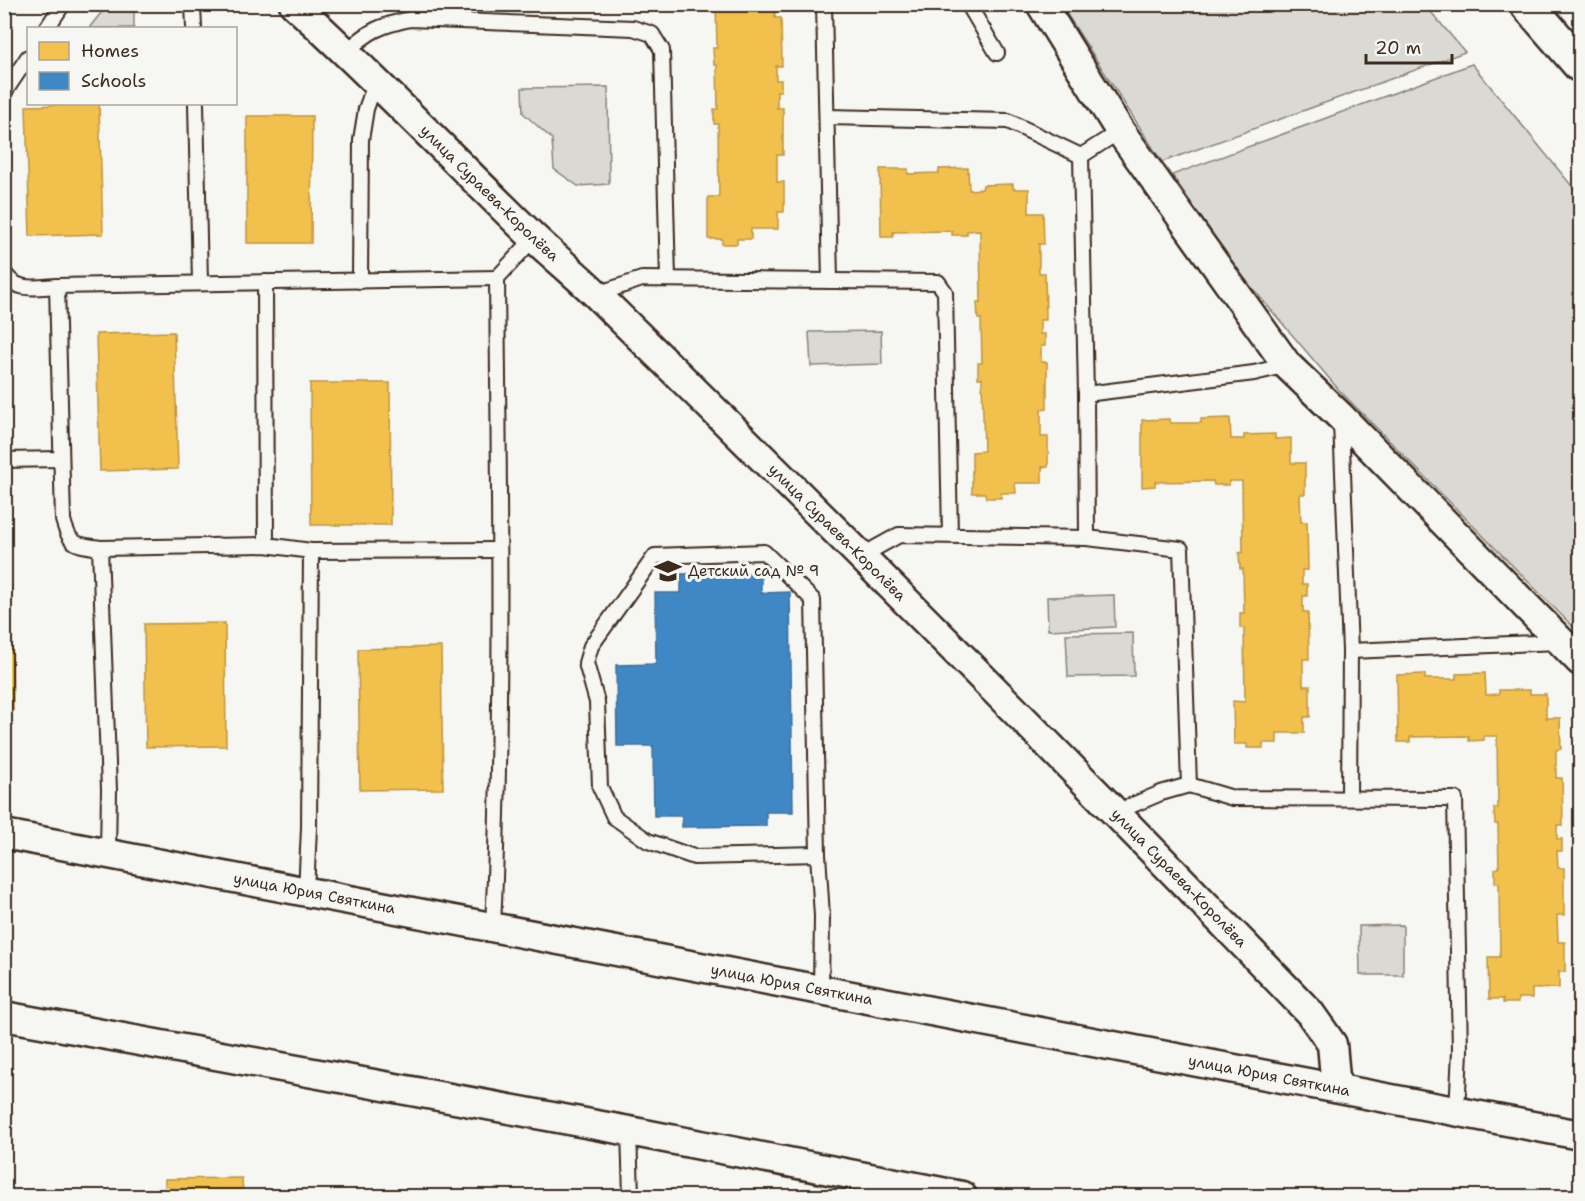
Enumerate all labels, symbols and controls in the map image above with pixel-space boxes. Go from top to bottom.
legend [27,27,237,105]
scale bar [1366,27,1452,65]
text: 20 m [1375,36,1421,60]
text: Homes [81,39,139,63]
text: Schools [81,69,147,93]
street label: улица Сураева-Королёва [416,121,564,266]
street label: улица Сураева-Королёва [764,460,911,606]
school or university icon: Детский сад № 9 [653,556,683,586]
place label: Детский сад № 9 [688,561,819,581]
street label: улица Сураева-Королёва [1107,804,1252,952]
street label: улица Юрия Святкина [232,868,398,919]
street label: улица Юрия Святкина [709,959,875,1010]
street label: улица Юрия Святкина [1186,1050,1352,1101]

